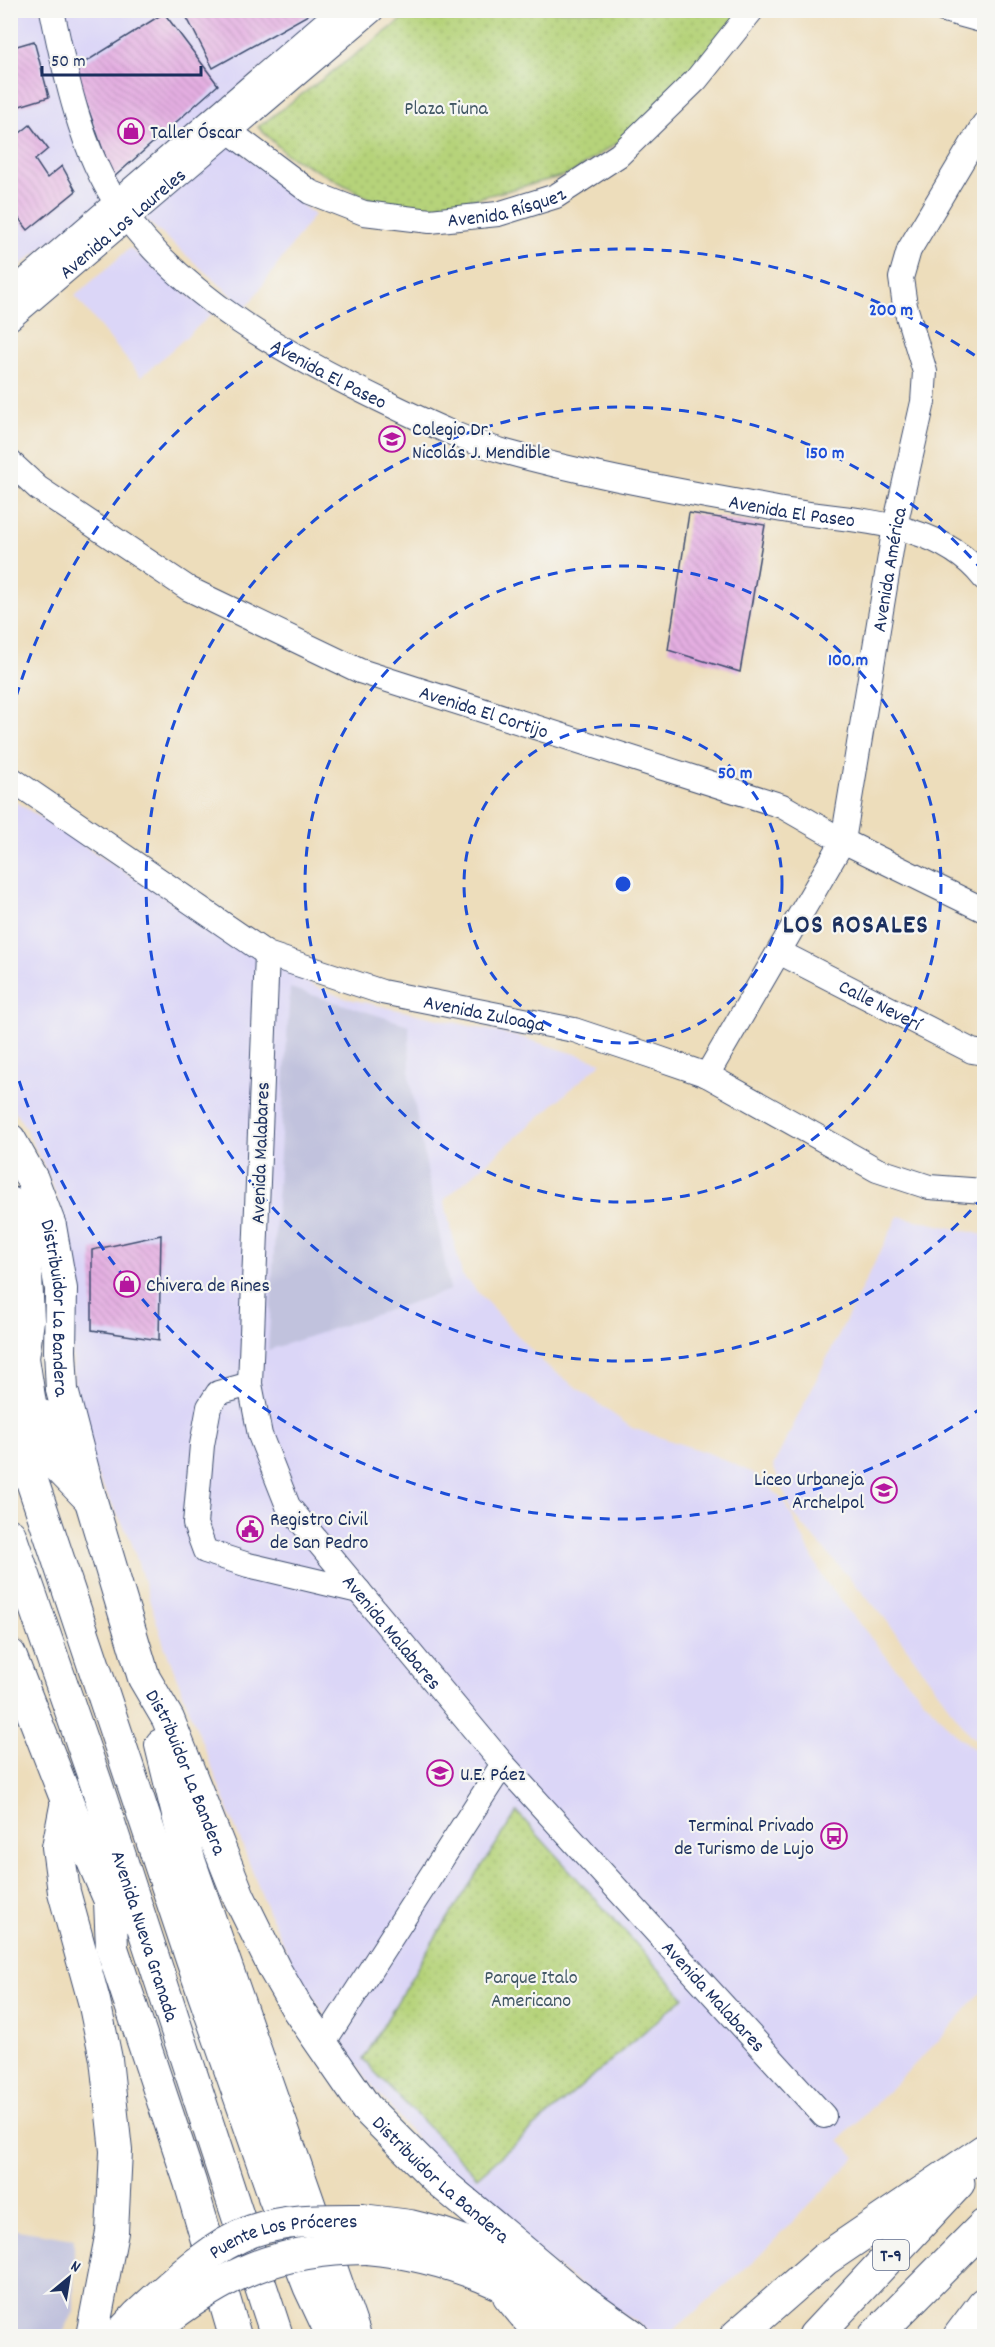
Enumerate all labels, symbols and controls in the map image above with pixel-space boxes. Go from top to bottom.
scale bar [42,39,201,77]
text: 50 m [51,50,86,75]
park label: Plaza Tiuna [404,96,488,124]
shop icon: Taller Óscar [116,116,146,146]
place label: Taller Óscar [150,120,242,148]
street label: Avenida Los Laureles [54,163,193,287]
street label: Avenida Rísquez [446,182,573,236]
text: 200 m [869,299,913,324]
street label: Avenida El Paseo [264,333,391,418]
place label: Colegio Dr. Nicolás J. Mendible [412,417,551,468]
school or university icon: Colegio Dr. Nicolás J. Mendible [377,424,407,454]
text: 150 m [806,442,844,467]
street label: Avenida El Paseo [726,489,856,536]
street label: Avenida América [867,504,916,634]
text: 100 m [828,649,868,674]
street label: Avenida El Cortijo [415,680,552,747]
text: 50 m [718,762,752,787]
centre of rings [613,874,633,894]
district label: LOS ROSALES [783,908,929,945]
street label: Calle Neverí [833,974,926,1040]
street label: Avenida Zuloaga [421,990,547,1041]
street label: Avenida Malabares [246,1082,278,1225]
street label: Distribuidor La Bandera [32,1216,74,1400]
shop icon: Chivera de Rines [112,1269,142,1299]
place label: Chivera de Rines [146,1273,270,1301]
place label: Liceo Urbaneja Archelpol [754,1467,865,1518]
school or university icon: Liceo Urbaneja Archelpol [869,1475,899,1505]
place label: Registro Civil de San Pedro [270,1507,368,1558]
public building icon: Registro Civil de San Pedro [235,1514,265,1544]
street label: Avenida Malabares [334,1570,447,1697]
street label: Distribuidor La Bandera [137,1685,232,1860]
school or university icon: U.E. Páez [425,1758,455,1788]
place label: U.E. Páez [460,1762,526,1790]
place label: Terminal Privado de Turismo de Lujo [674,1813,814,1864]
bus stop icon: Terminal Privado de Turismo de Lujo [819,1821,849,1851]
street label: Avenida Nueva Granada [102,1847,184,2026]
street label: Avenida Malabares [654,1936,770,2060]
park label: Parque Italo Americano [484,1965,578,2016]
street label: Distribuidor La Bandera [364,2111,515,2252]
street label: Puente Los Próceres [204,2209,357,2267]
road number: T-9 [873,2240,909,2270]
north arrow [39,2248,99,2308]
text: N [66,2255,85,2279]

